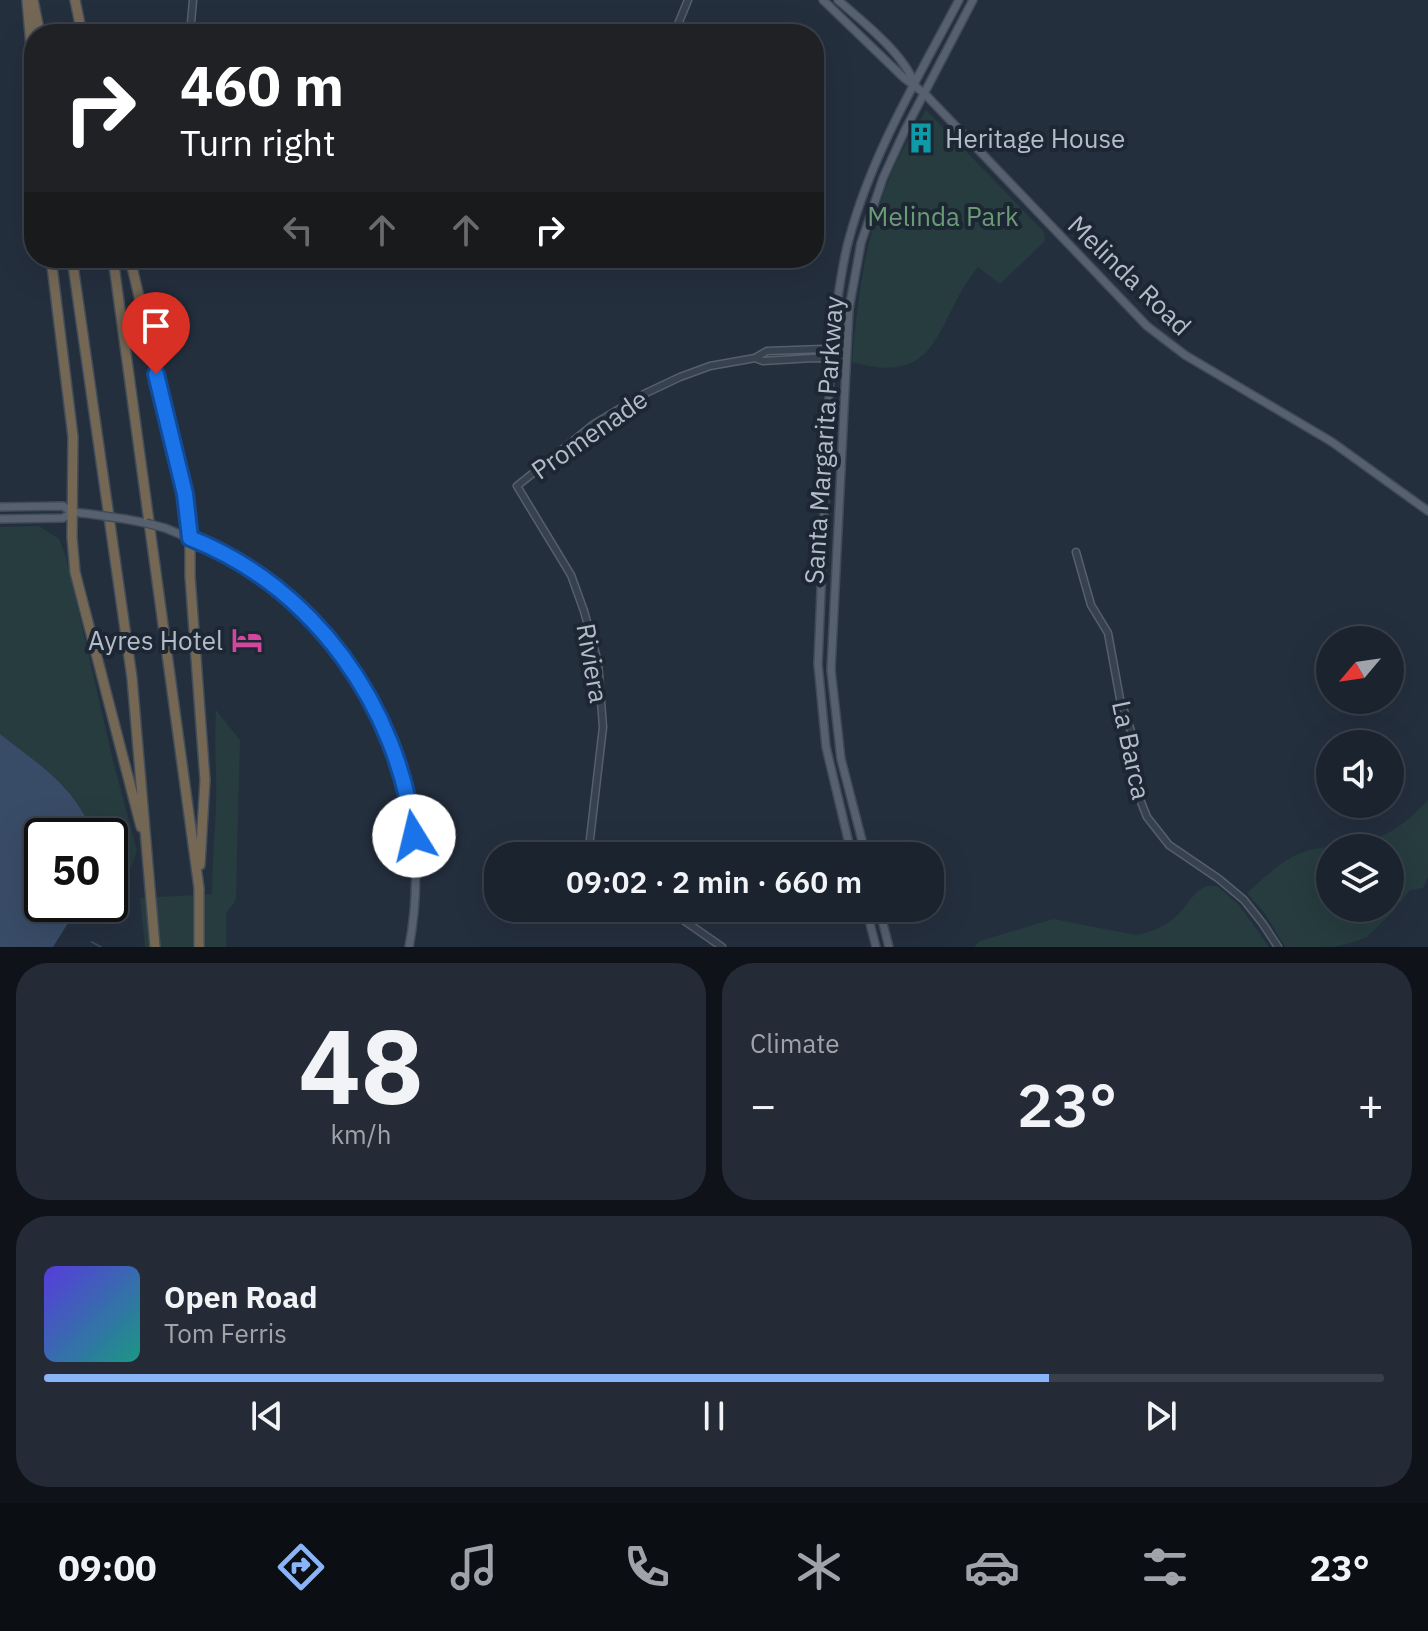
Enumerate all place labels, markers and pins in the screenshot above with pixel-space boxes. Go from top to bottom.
building icon: Heritage House [904,121,938,155]
place label: Heritage House [945,121,1125,155]
pin [122,292,190,374]
place label: Ayres Hotel [88,623,223,657]
hotel icon: Ayres Hotel [230,623,264,657]

